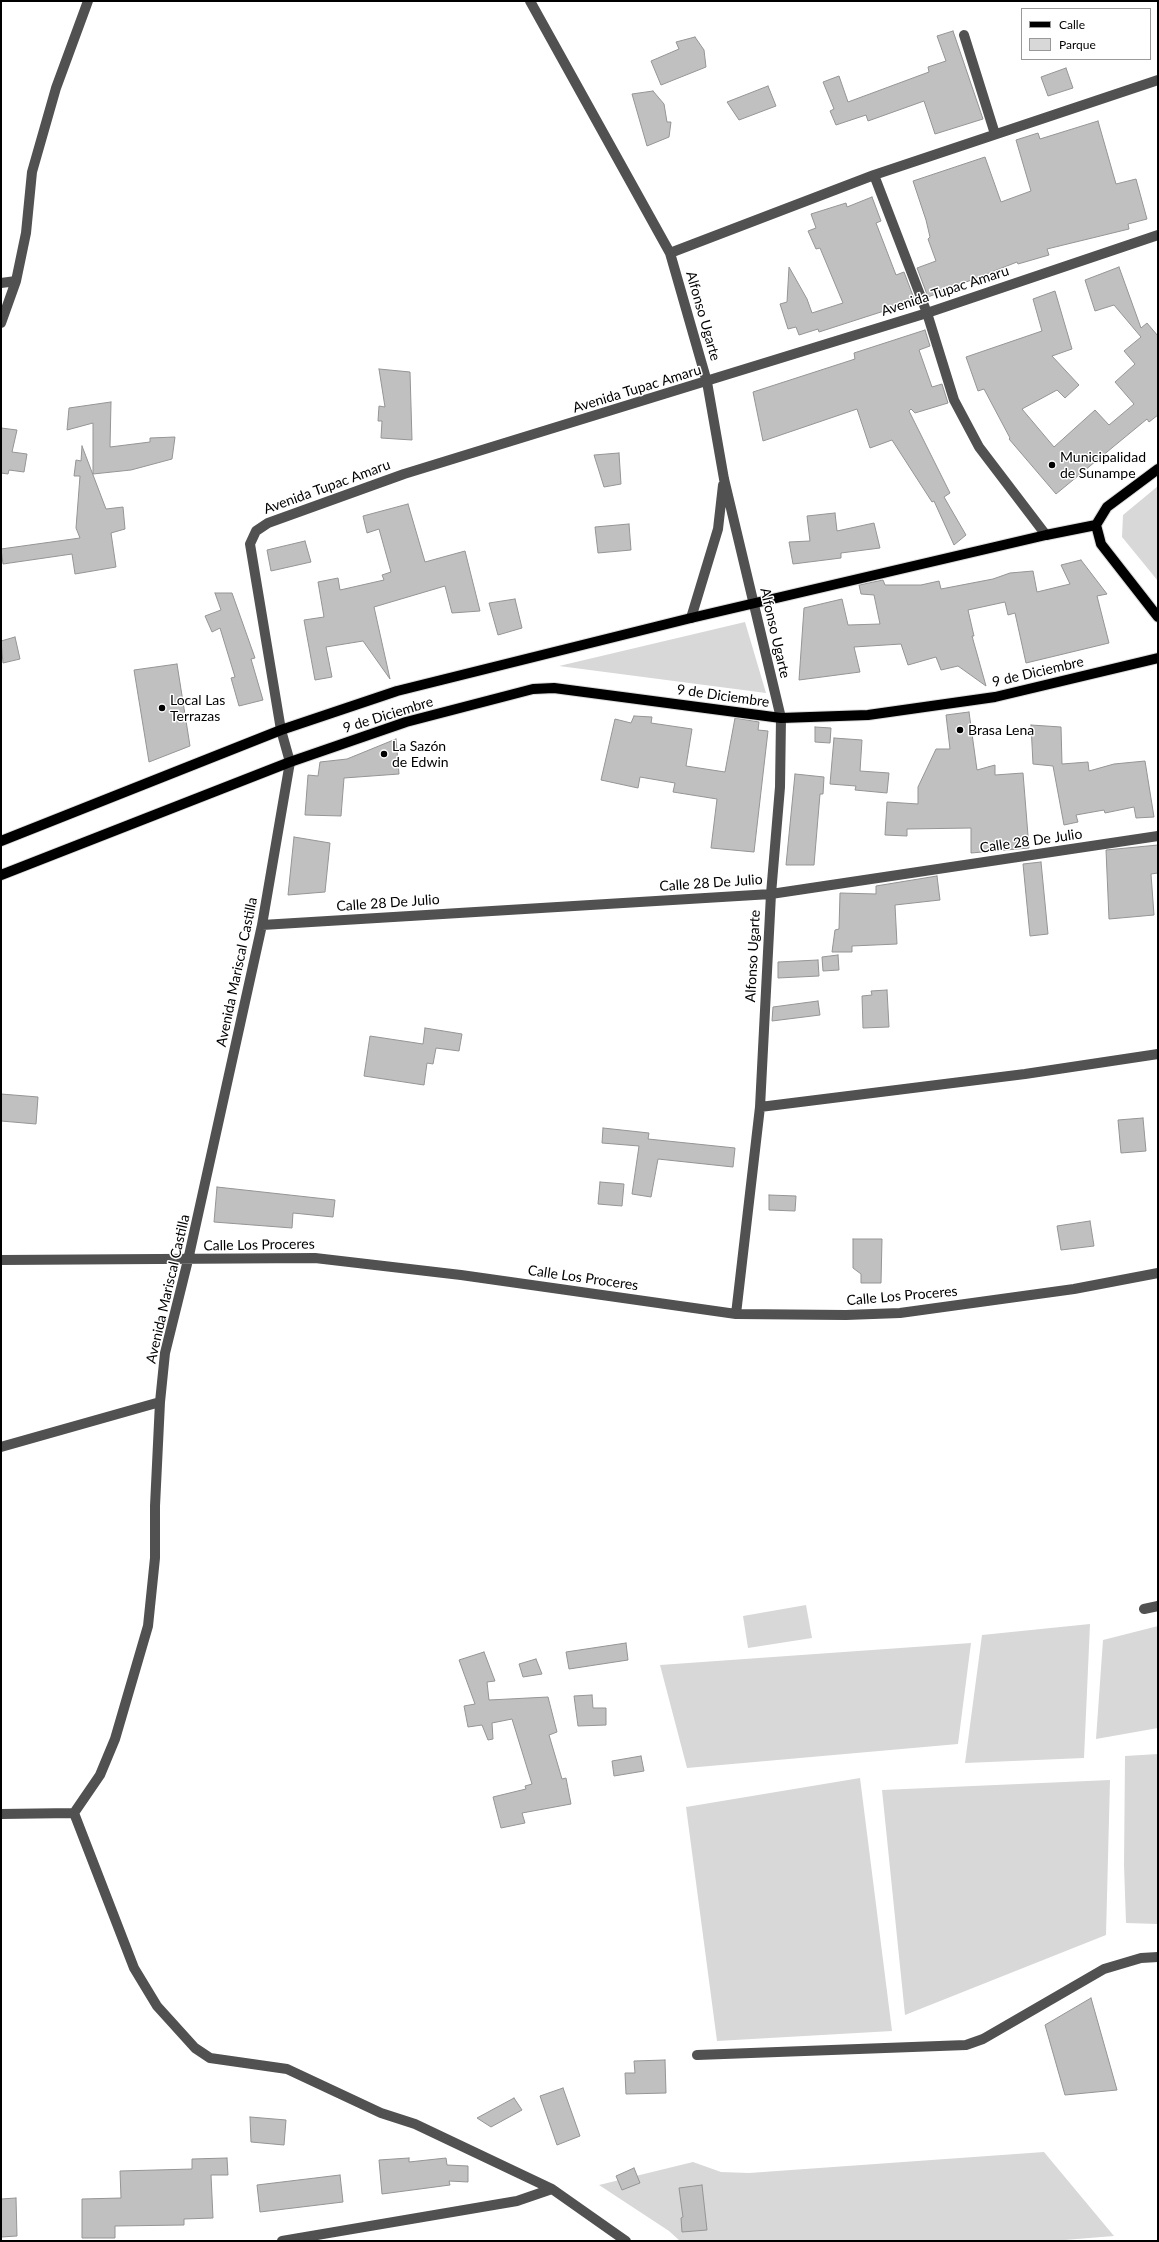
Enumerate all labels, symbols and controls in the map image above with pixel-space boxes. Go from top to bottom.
legend [1021,8,1151,60]
text: Calle [1059,17,1085,32]
text: Parque [1059,37,1096,52]
street label: Avenida Tupac Amaru [879,262,1011,320]
street label: Alfonso Ugarte [682,269,724,363]
street label: Avenida Tupac Amaru [571,361,703,417]
place label: Municipalidad de Sunampe [1060,449,1146,482]
street label: Avenida Tupac Amaru [261,456,393,518]
marker: Municipalidad de Sunampe [1047,460,1057,470]
street label: Alfonso Ugarte [756,586,794,680]
street label: 9 de Diciembre [991,653,1085,691]
street label: 9 de Diciembre [676,681,770,711]
place label: Local Las Terrazas [170,692,225,724]
street label: 9 de Diciembre [341,693,435,737]
marker: Local Las Terrazas [157,703,167,713]
place label: Brasa Lena [968,722,1034,738]
marker: Brasa Lena [955,725,965,735]
place label: La Sazón de Edwin [392,738,449,770]
marker: La Sazón de Edwin [379,749,389,759]
street label: Calle 28 De Julio [979,825,1083,857]
street label: Calle 28 De Julio [659,871,763,895]
street label: Calle 28 De Julio [336,891,440,915]
street label: Avenida Mariscal Castilla [213,896,261,1048]
street label: Alfonso Ugarte [742,909,764,1003]
street label: Avenida Mariscal Castilla [143,1213,193,1365]
street label: Calle Los Proceres [203,1236,315,1254]
street label: Calle Los Proceres [527,1262,639,1294]
street label: Calle Los Proceres [846,1283,958,1309]

